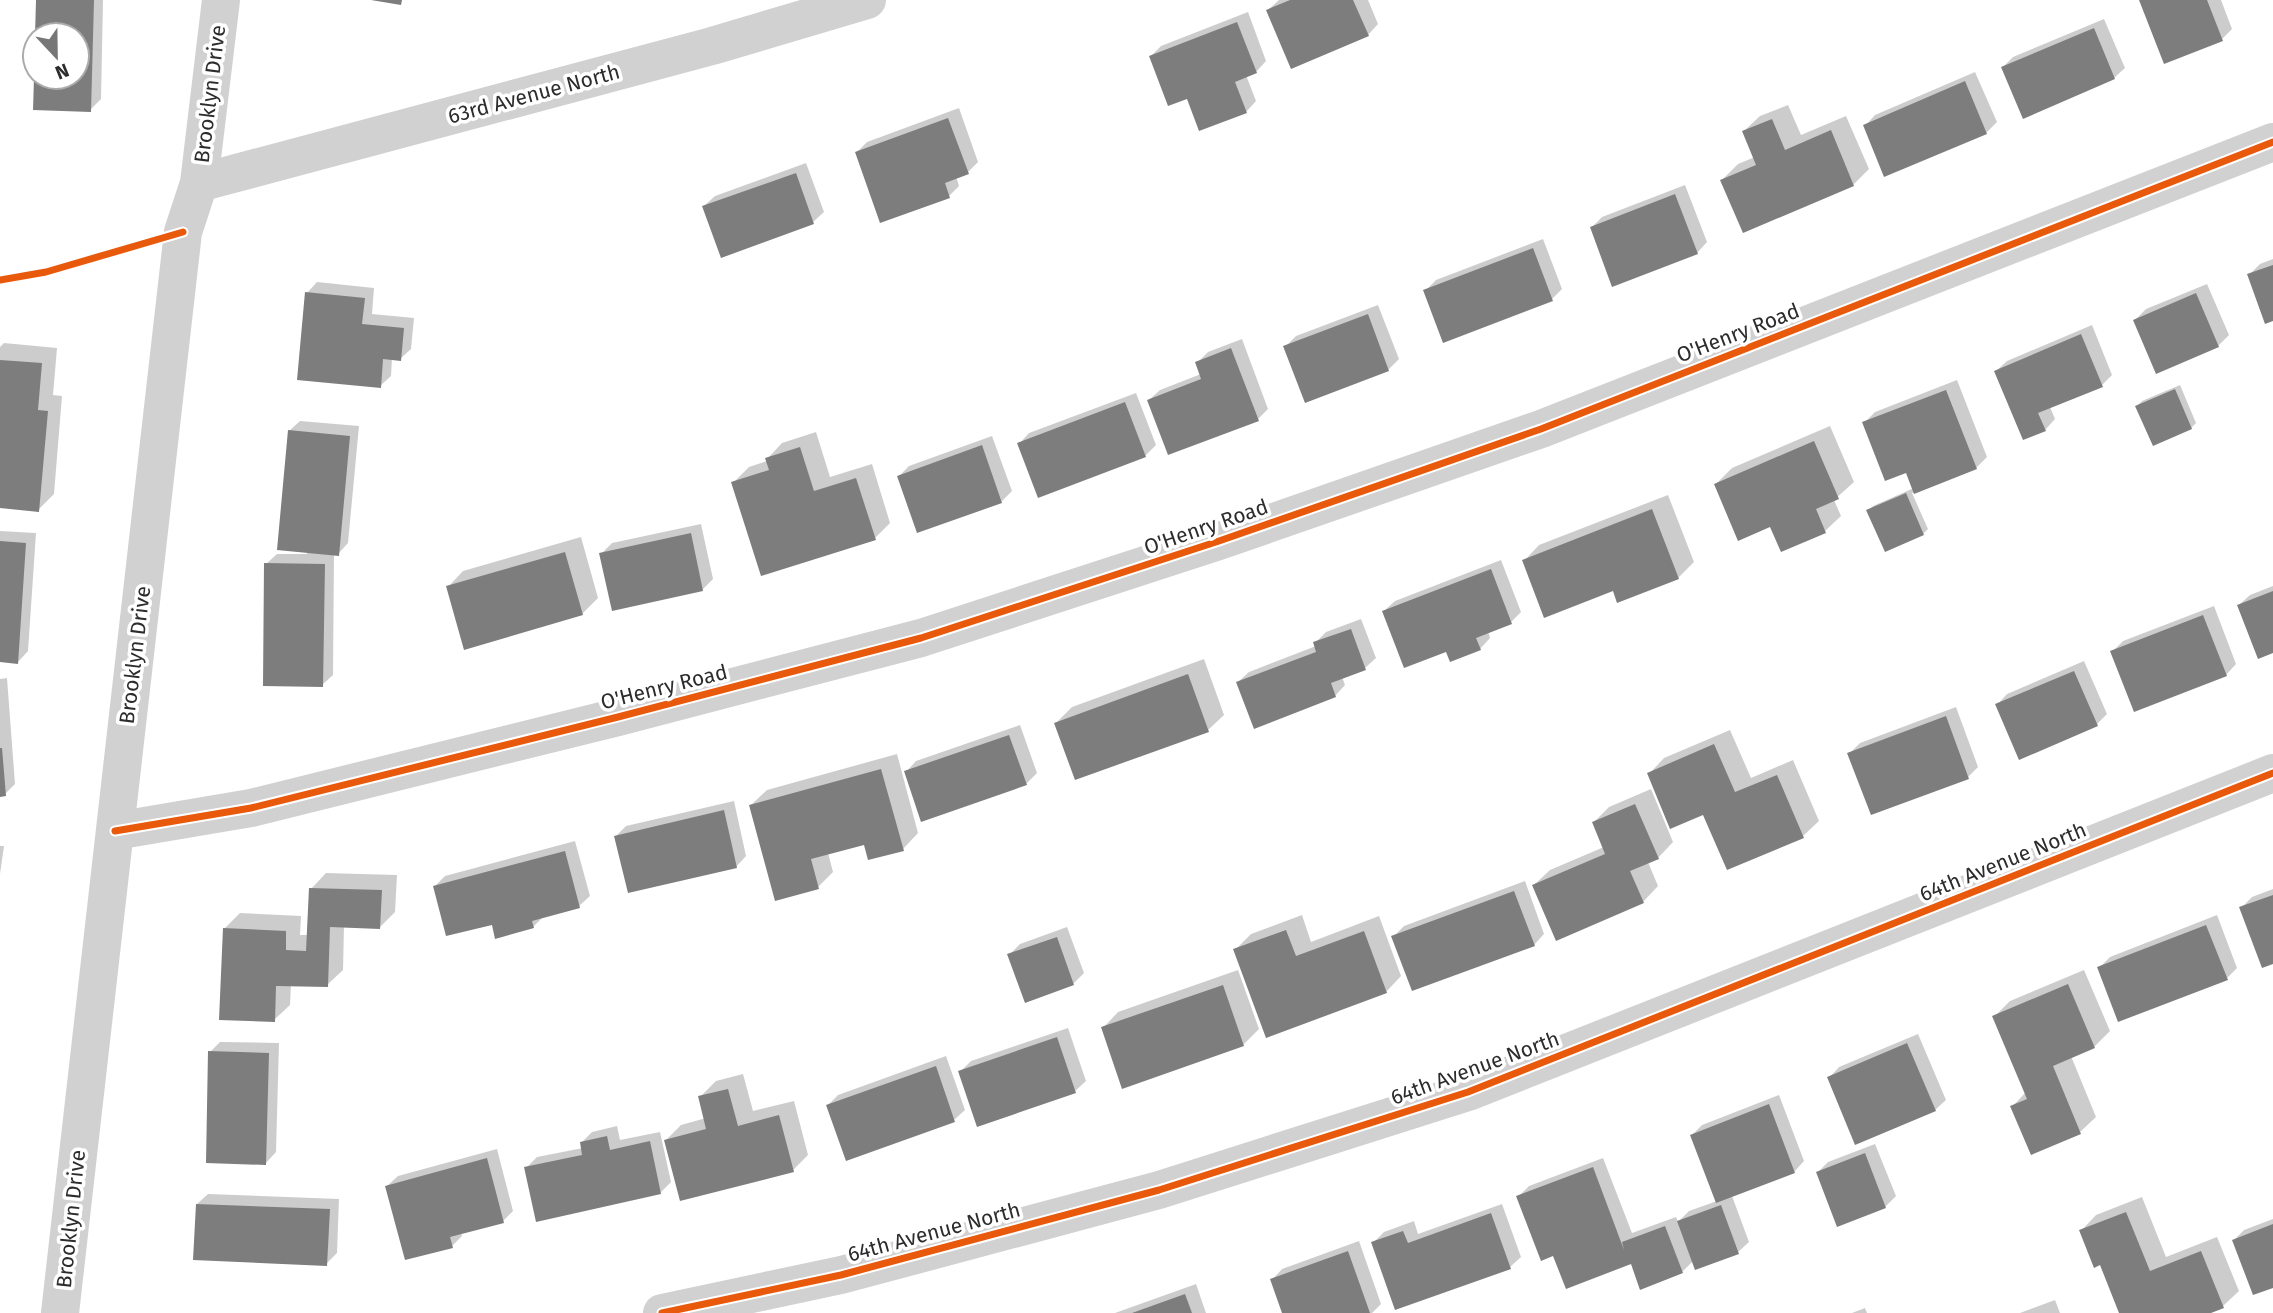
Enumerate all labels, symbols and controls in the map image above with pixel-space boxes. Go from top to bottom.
north arrow [21,21,91,91]
street label: Brooklyn Drive [189,23,231,165]
text: N [52,58,72,84]
street label: 63rd Avenue North [445,59,623,129]
street label: O'Henry Road [1673,298,1803,368]
street label: O'Henry Road [1141,494,1271,560]
street label: Brooklyn Drive [114,584,156,726]
street label: O'Henry Road [598,659,730,715]
street label: 64th Avenue North [1916,817,2090,907]
street label: 64th Avenue North [1387,1025,1563,1111]
street label: Brooklyn Drive [51,1149,91,1289]
street label: 64th Avenue North [845,1196,1023,1268]

